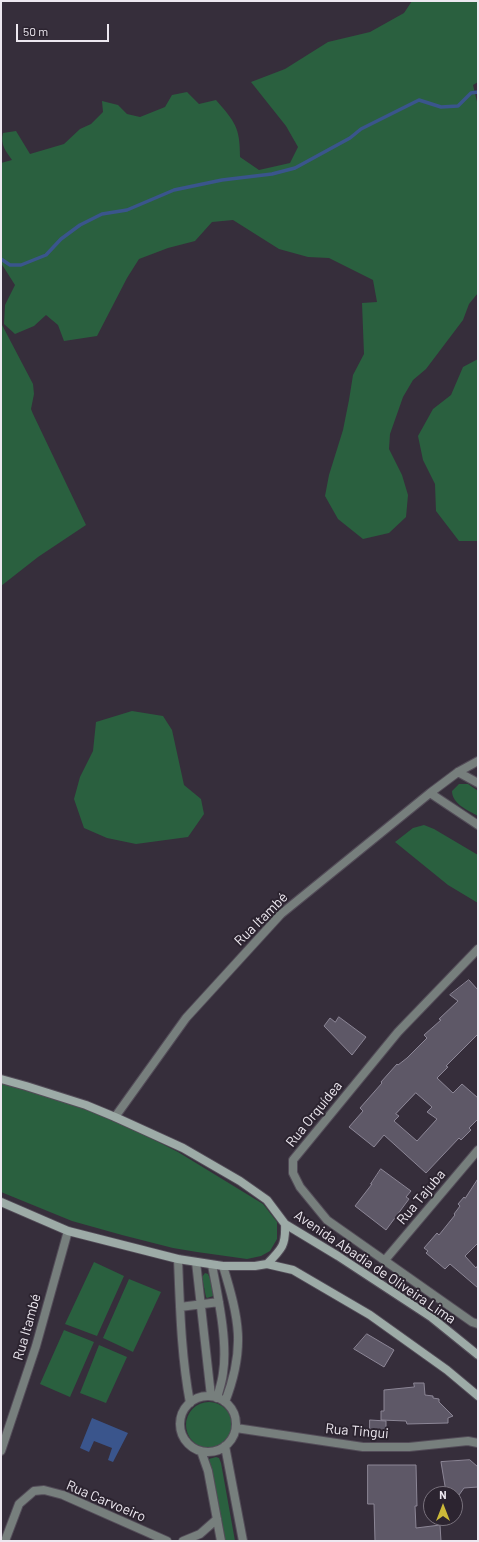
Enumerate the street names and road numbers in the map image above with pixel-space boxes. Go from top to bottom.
street label: Rua Itambé [231,889,291,949]
street label: Rua Orquídea [282,1078,346,1150]
street label: Rua Tajuba [393,1166,449,1228]
street label: Avenida Abadia de Oliveira Lima [291,1207,459,1327]
street label: Rua Itambé [9,1292,45,1362]
street label: Rua Tingui [325,1420,389,1442]
street label: Rua Carvoeiro [64,1477,148,1525]

